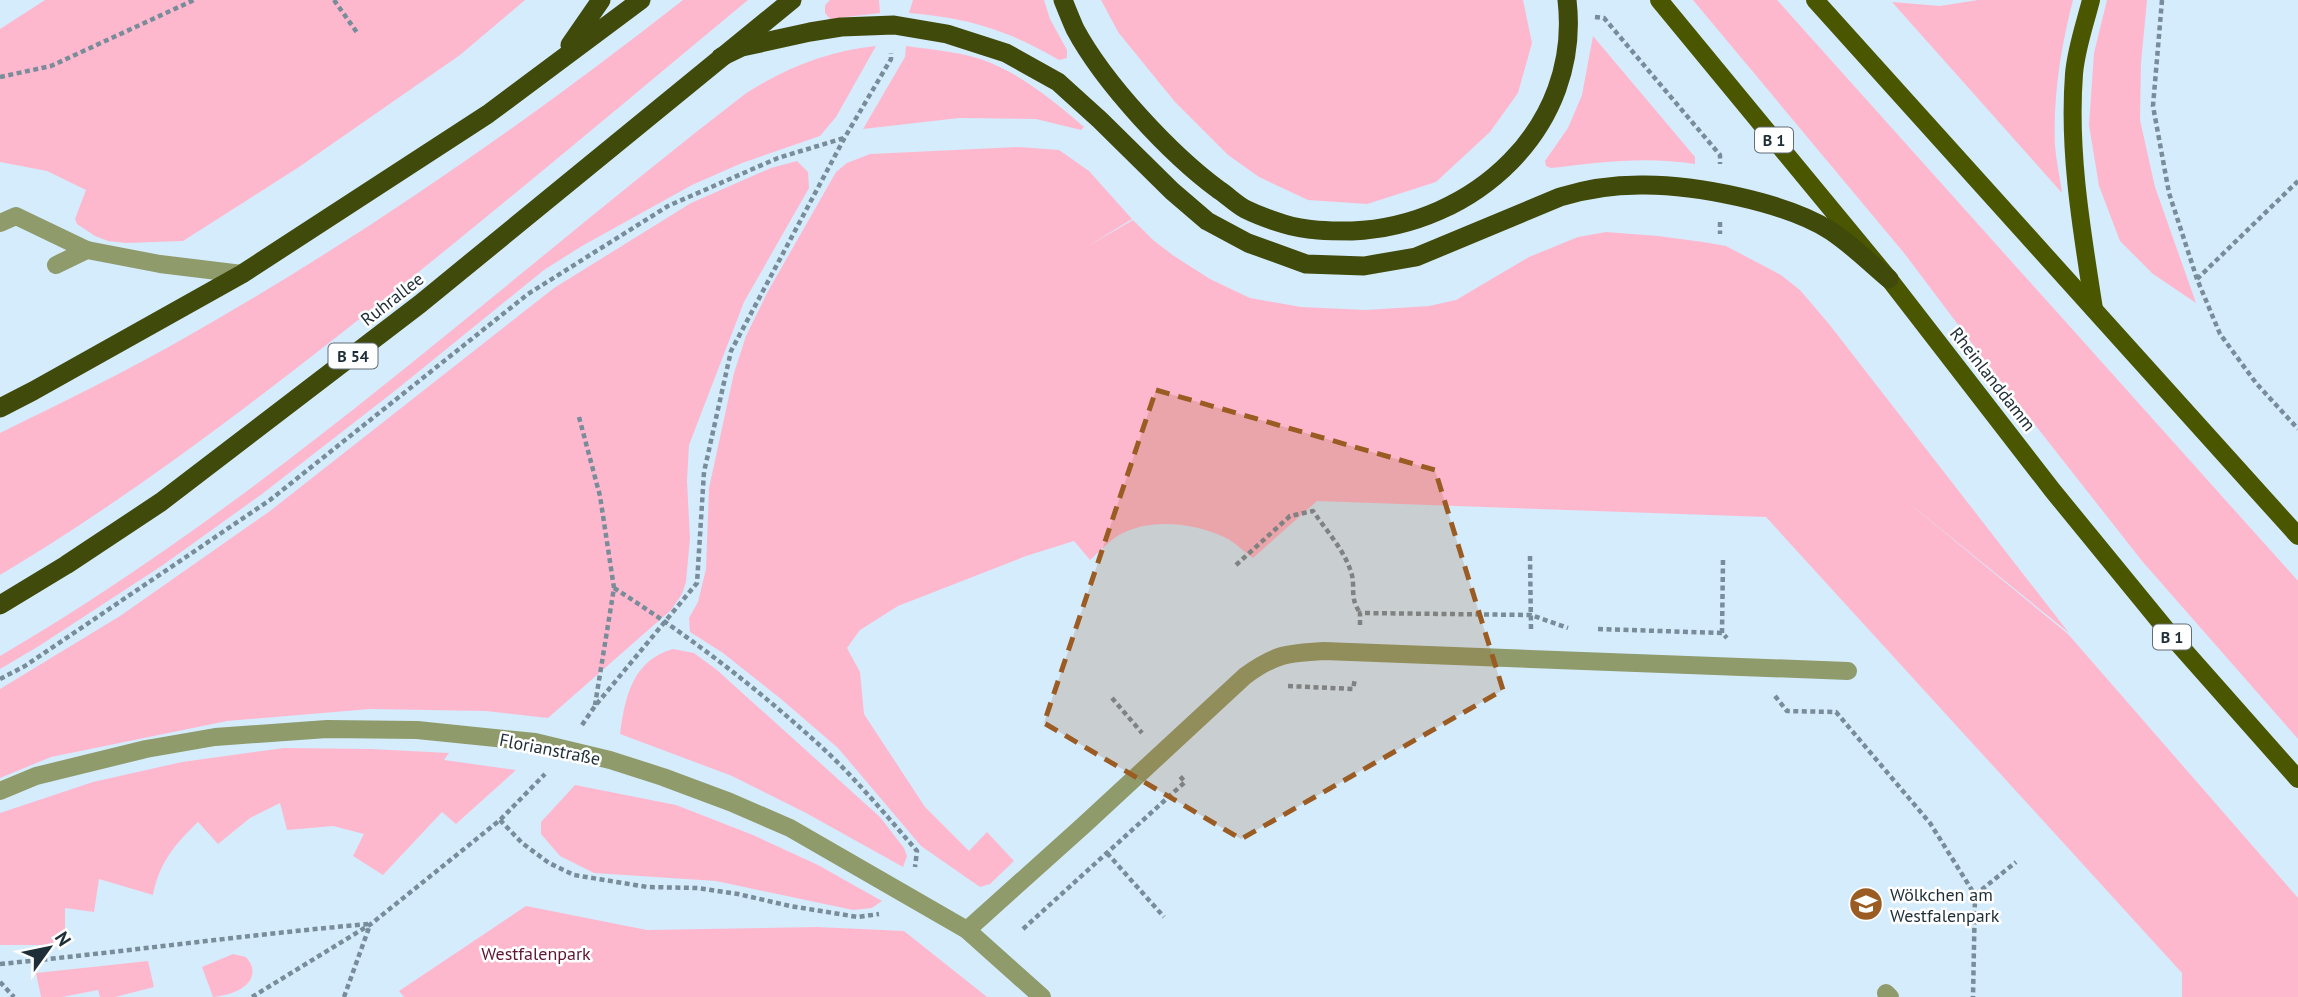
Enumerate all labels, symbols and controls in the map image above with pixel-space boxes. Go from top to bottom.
road number: B 1 [1755,128,1793,152]
street label: Ruhrallee [356,267,428,331]
street label: Rheinlanddamm [1945,322,2041,436]
road number: B 54 [328,344,378,368]
road number: B 1 [2153,624,2191,650]
street label: Florianstraße [498,728,602,770]
place label: Wölkchen am Westfalenpark [1890,883,2000,927]
school or university icon: Wölkchen am Westfalenpark [1847,885,1885,923]
north arrow [14,913,84,983]
text: N [50,927,77,951]
park label: Westfalenpark [481,942,591,965]

